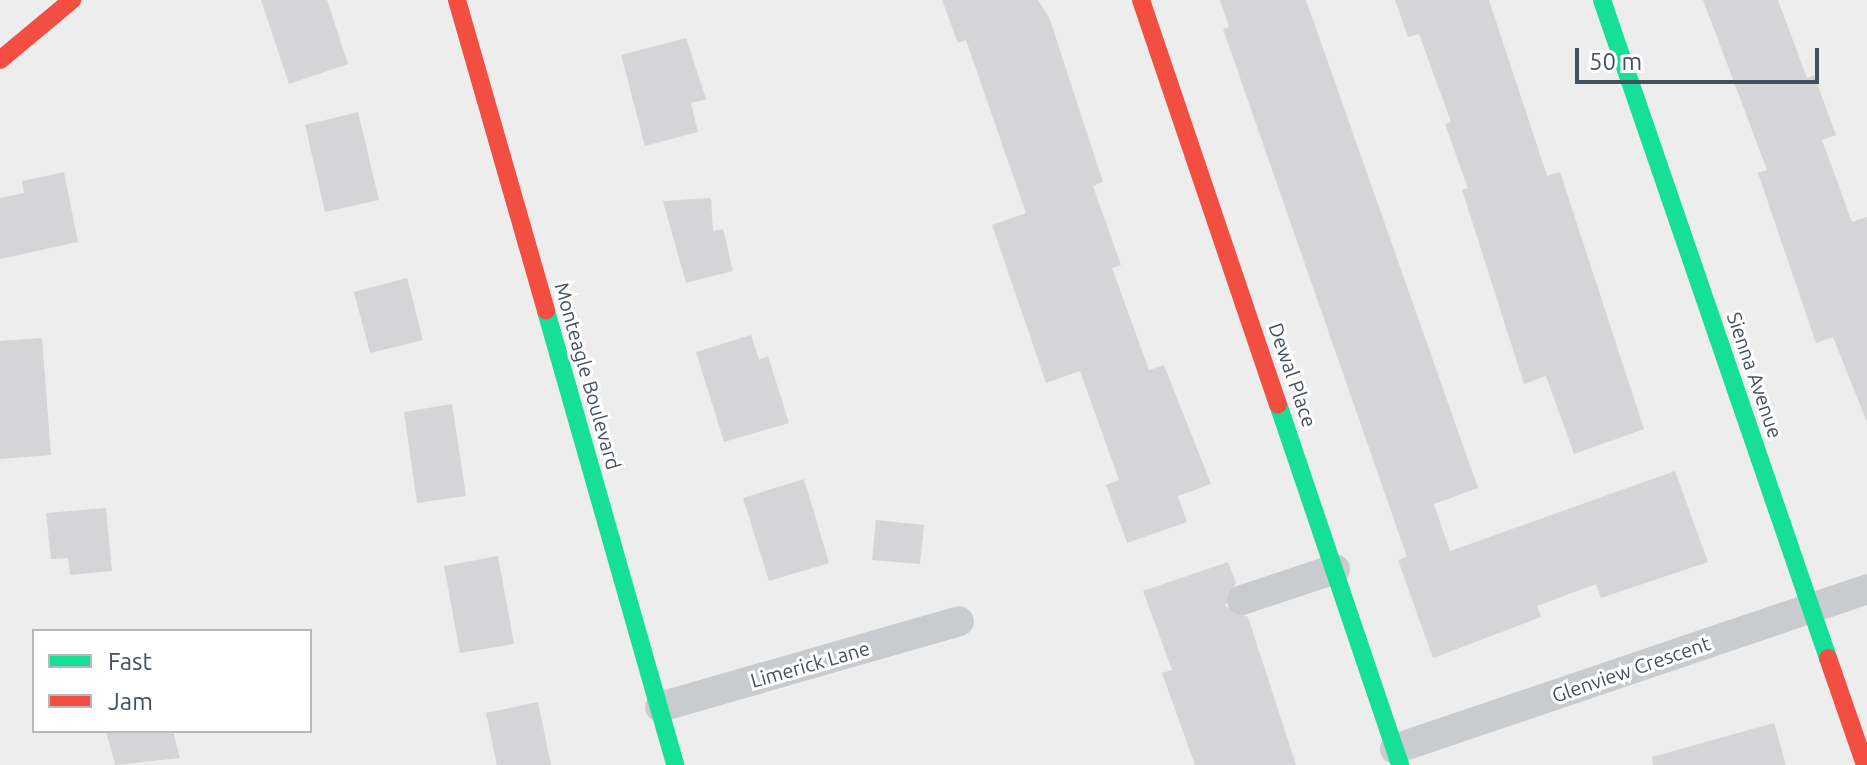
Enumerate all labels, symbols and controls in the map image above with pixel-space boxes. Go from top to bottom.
scale bar [1579,32,1823,82]
text: 50 m [1589,48,1642,75]
street label: Monteagle Boulevard [550,280,626,472]
street label: Sienna Avenue [1722,309,1788,441]
street label: Dewal Place [1264,320,1322,430]
legend [32,629,312,733]
street label: Glenview Crescent [1549,631,1713,707]
street label: Limerick Lane [748,636,872,692]
text: Fast [108,648,152,675]
text: Jam [108,688,153,715]

